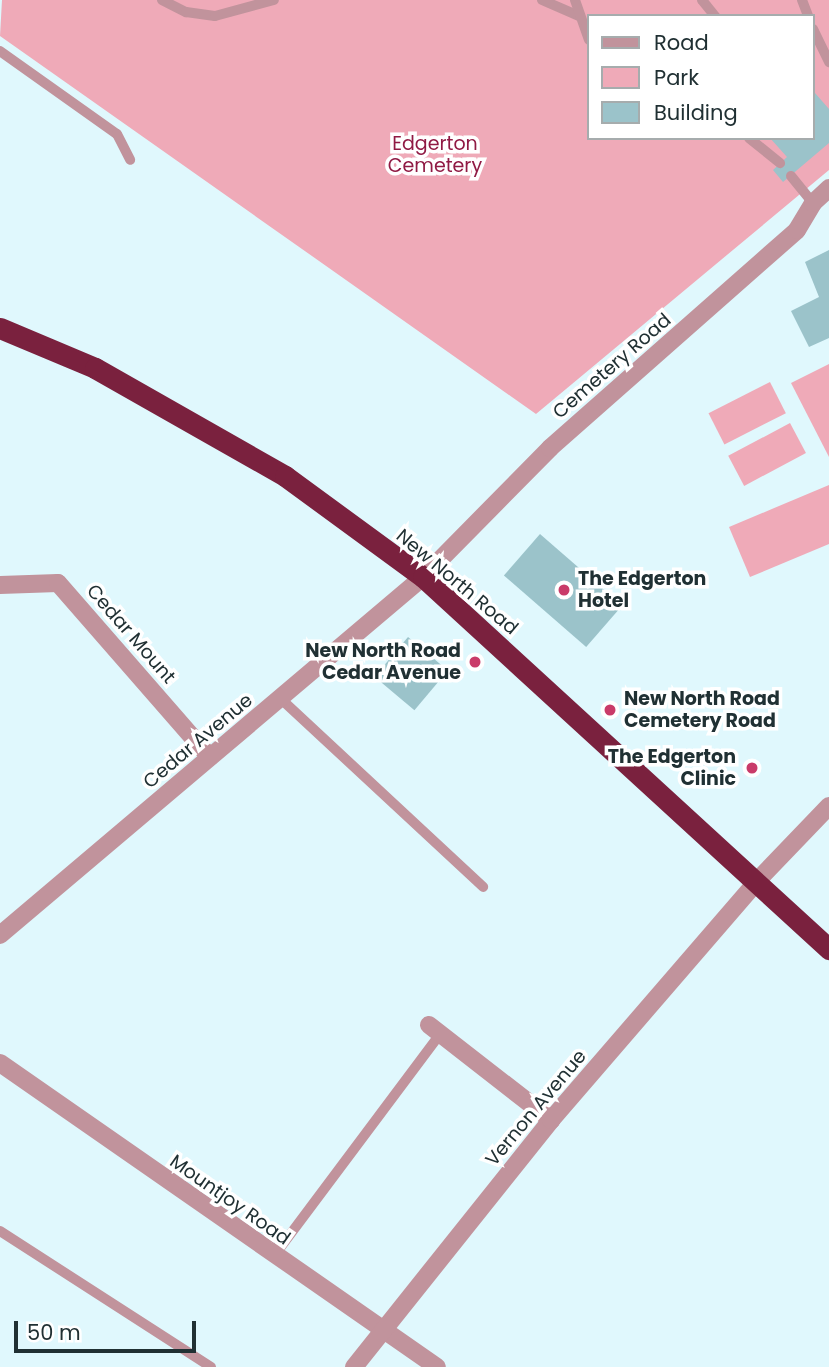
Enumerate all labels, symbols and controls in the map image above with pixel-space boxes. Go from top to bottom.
legend [588,14,815,140]
text: Road [654,28,709,57]
text: Park [654,63,699,92]
text: Building [654,98,738,127]
park label: Edgerton Cemetery [388,133,482,177]
street label: Cemetery Road [548,309,676,423]
street label: New North Road [391,524,523,640]
place label: The Edgerton Hotel [578,568,706,612]
street label: Cedar Mount [82,580,180,688]
marker: The Edgerton Hotel [556,582,572,598]
place label: New North Road Cedar Avenue [305,640,461,684]
marker: New North Road Cedar Avenue [467,654,483,670]
place label: New North Road Cemetery Road [624,688,780,732]
street label: Cedar Avenue [139,689,257,793]
marker: New North Road Cemetery Road [602,702,618,718]
place label: The Edgerton Clinic [608,746,736,790]
marker: The Edgerton Clinic [742,758,762,778]
street label: Vernon Avenue [481,1045,591,1171]
street label: Mountjoy Road [165,1150,295,1250]
scale bar [18,1308,200,1352]
text: 50 m [27,1318,81,1347]

